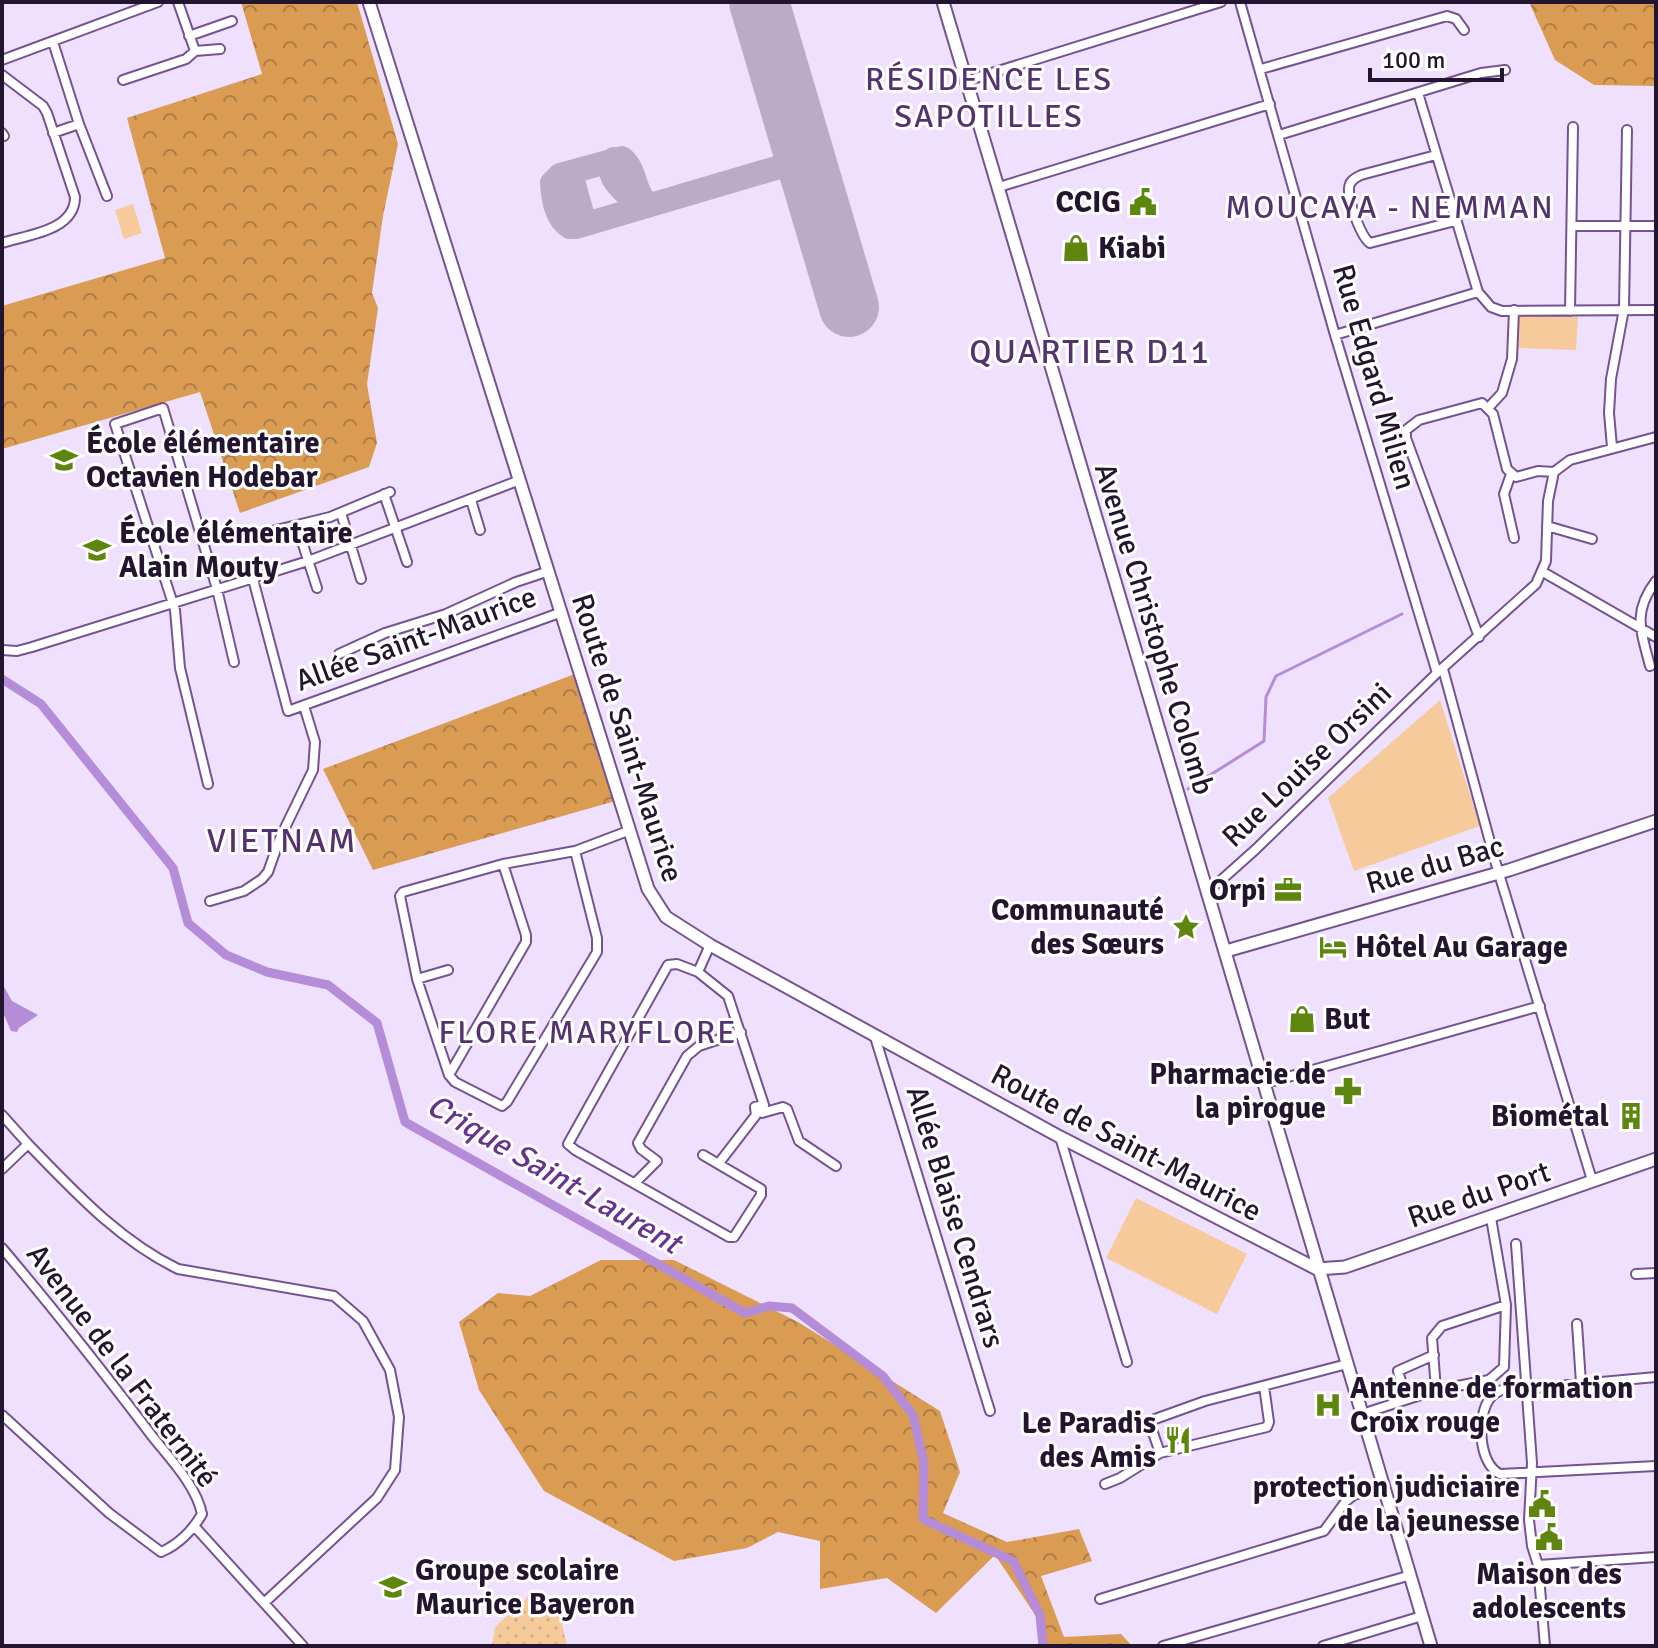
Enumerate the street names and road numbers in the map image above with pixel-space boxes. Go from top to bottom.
street label: Rue Edgard Milien [1324,260,1424,494]
street label: Avenue Christophe Colomb [1086,459,1222,799]
street label: Allée Saint-Maurice [291,578,541,700]
street label: Route de Saint-Maurice [563,589,691,887]
street label: Rue Louise Orsini [1214,675,1400,855]
street label: Rue du Bac [1362,828,1508,902]
street label: Route de Saint-Maurice [984,1056,1268,1230]
street label: Allée Blaise Cendrars [898,1081,1012,1353]
street label: Rue du Port [1403,1153,1555,1237]
street label: Avenue de la Fraternité [18,1237,226,1495]

